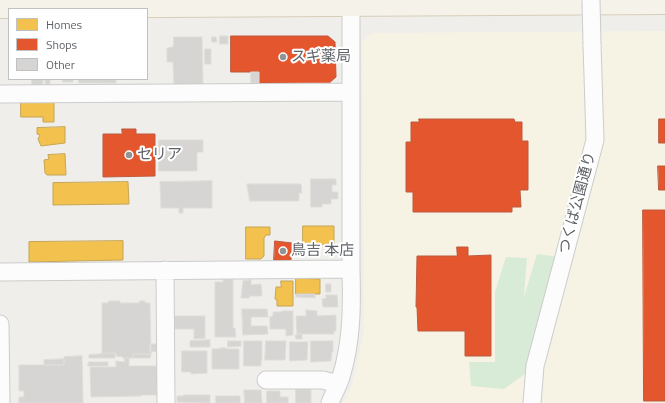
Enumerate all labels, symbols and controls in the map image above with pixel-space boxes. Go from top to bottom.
legend [8,8,148,80]
text: Homes [46,15,82,34]
text: Shops [46,35,77,54]
place label: スギ薬局 [291,48,351,66]
marker: スギ薬局 [278,52,288,62]
text: Other [46,55,75,74]
place label: セリア [137,146,182,164]
marker: セリア [124,150,134,160]
street label: つくば公園通り [556,150,600,256]
place label: 鳥吉 本店 [291,242,354,260]
marker: 鳥吉 本店 [278,246,288,256]

